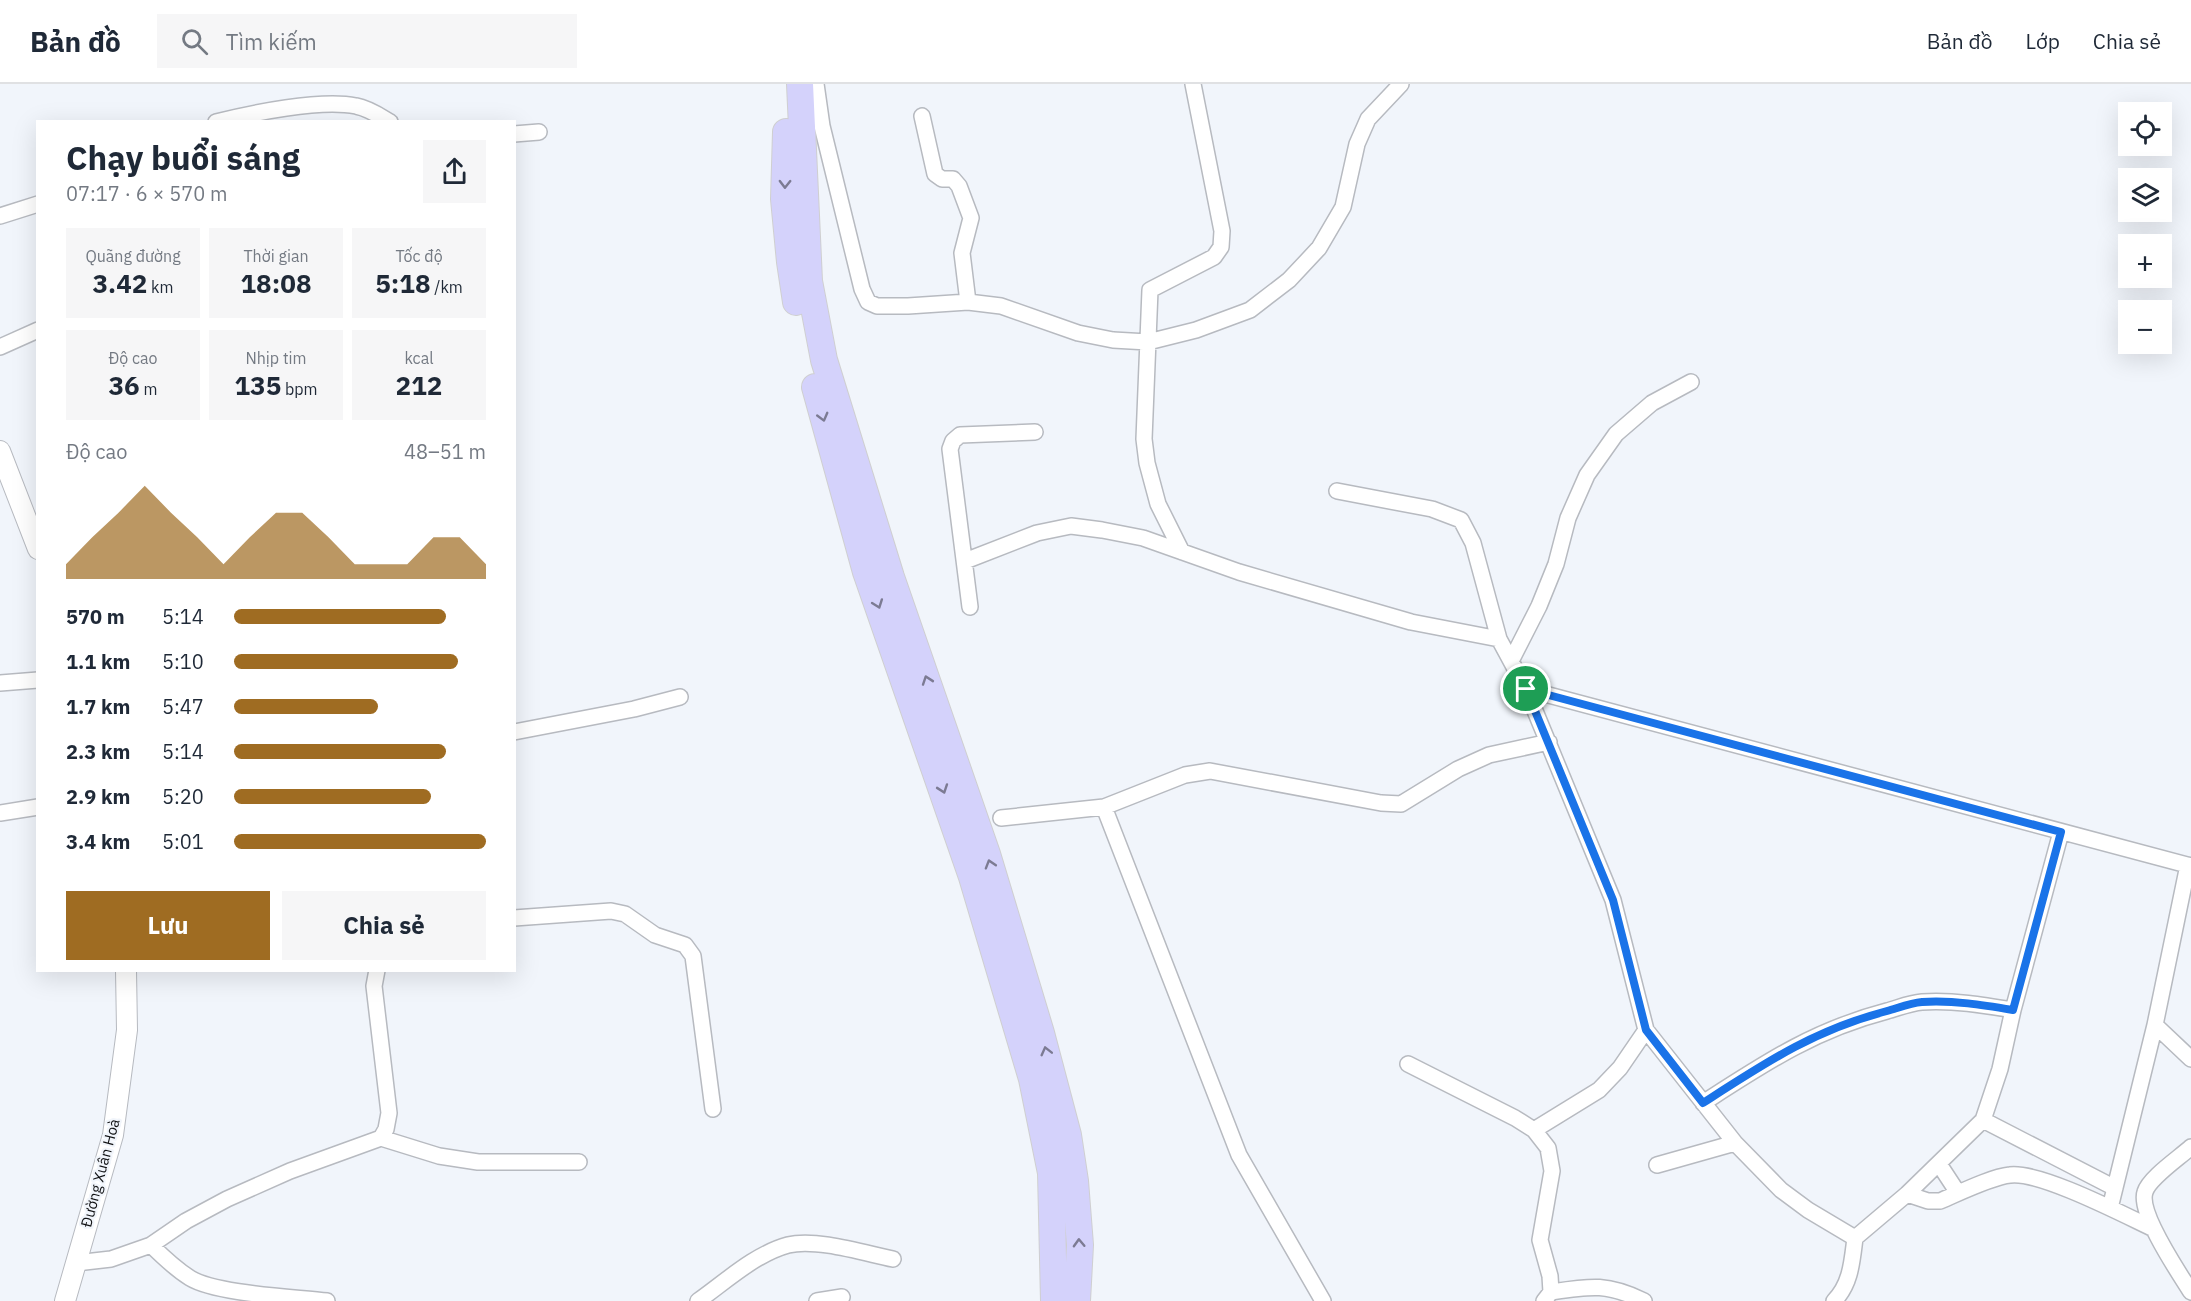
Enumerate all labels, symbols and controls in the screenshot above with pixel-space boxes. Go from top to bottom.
search box [157,14,577,68]
text: Bản đồ [30,23,121,60]
icon: search [178,25,211,58]
text: Tìm kiếm [226,27,317,56]
text: Bản đồ [1927,27,1993,55]
text: Lớp [2026,27,2060,55]
text: Chia sẻ [2093,27,2161,55]
map controls [2118,102,2172,354]
button: locate [2118,102,2172,156]
text: Chạy buổi sáng [66,136,300,179]
button: share [423,140,486,203]
button: layers [2118,168,2172,222]
text: 07:17 · 6 × 570 m [66,180,227,207]
one-way arrow [778,180,791,189]
button: + [2118,234,2172,288]
text: Quãng đường [85,246,181,266]
text: Thời gian [243,246,309,266]
text: Tốc độ [395,246,443,266]
text: 3.42 [92,266,147,300]
text: 18:08 [241,266,311,300]
text: 5:18 [375,266,431,300]
text: km [147,277,174,297]
text: /km [431,277,463,297]
button: − [2118,300,2172,354]
text: Độ cao [108,348,158,368]
text: Nhịp tim [245,348,307,368]
text: kcal [404,348,434,368]
text: 36 [109,368,140,402]
text: 135 [234,368,281,402]
text: 212 [396,368,442,402]
text: m [140,379,157,399]
text: bpm [281,379,318,399]
one-way arrow [816,412,829,422]
text: Độ cao [66,438,127,465]
text: 48–51 m [404,438,486,465]
one-way arrow [871,599,884,609]
text: 570 m [66,603,125,630]
text: 5:14 [162,603,204,630]
text: 1.1 km [66,648,130,675]
text: 5:10 [162,648,204,675]
pin [1500,663,1551,714]
icon: arrive [1509,672,1542,705]
one-way arrow [921,675,934,686]
text: 1.7 km [66,693,130,720]
text: 5:47 [162,693,204,720]
text: 2.3 km [66,738,130,765]
text: 5:14 [162,738,204,765]
text: 2.9 km [66,783,130,810]
text: 5:20 [162,783,204,810]
one-way arrow [935,783,948,794]
text: 3.4 km [66,828,130,855]
text: 5:01 [162,828,204,855]
one-way arrow [985,859,997,870]
button: Lưu [66,891,270,960]
button: Chia sẻ [282,891,486,960]
one-way arrow [1040,1046,1053,1056]
street label: Đường Xuân Hoà [76,1117,124,1229]
one-way arrow [1073,1238,1085,1247]

